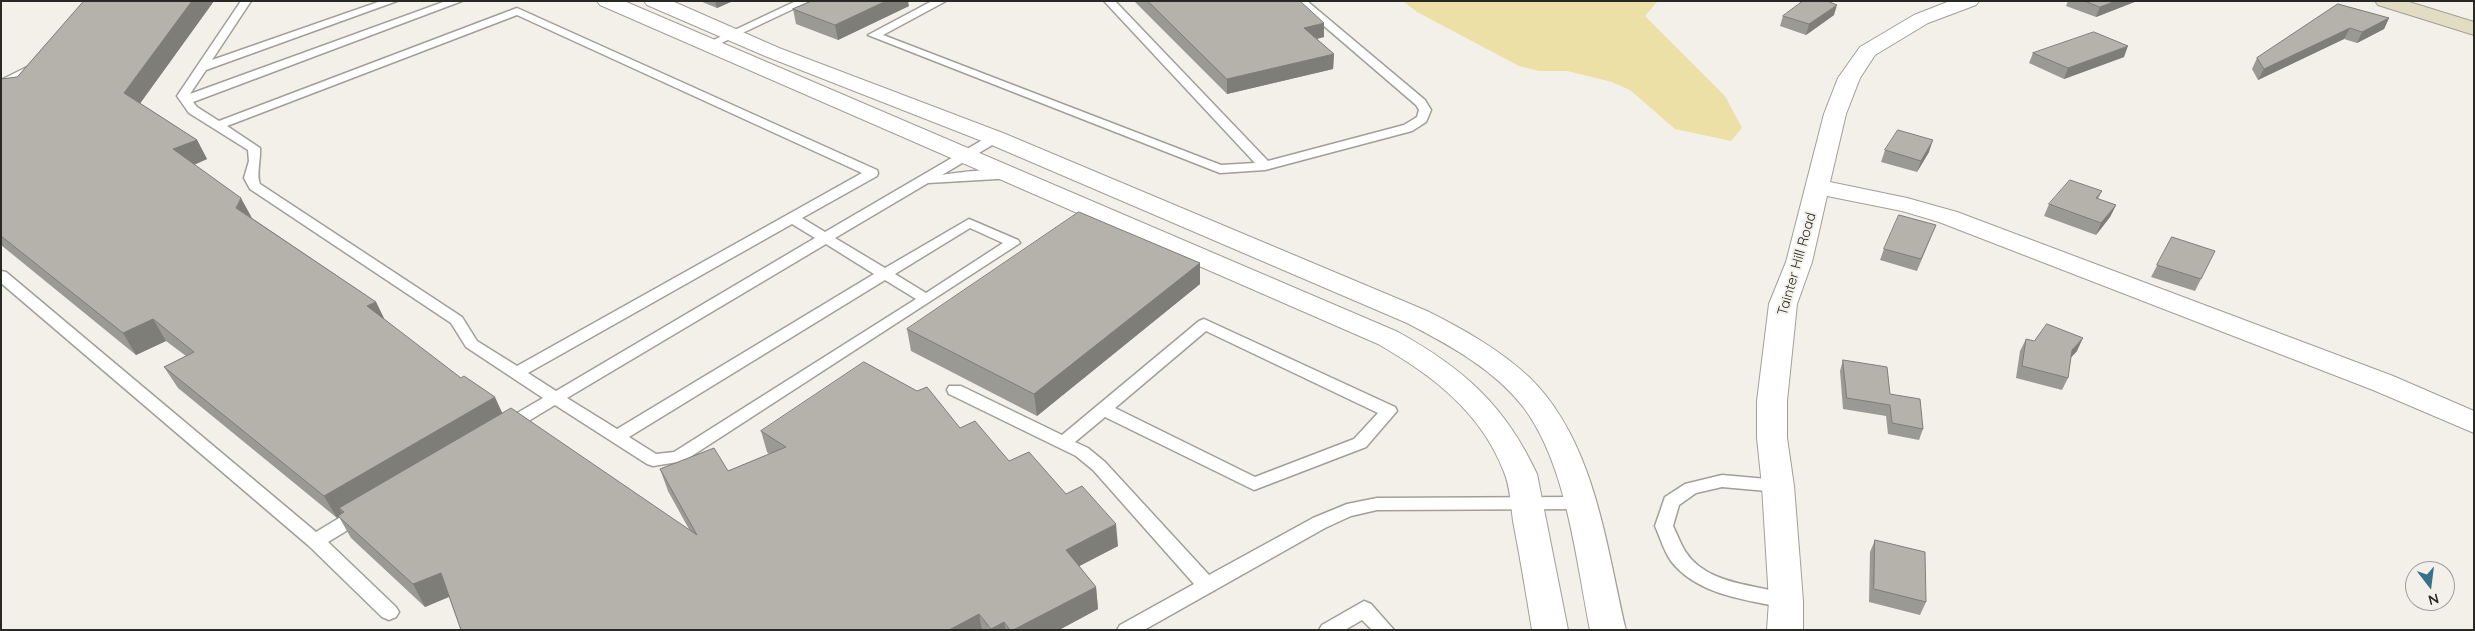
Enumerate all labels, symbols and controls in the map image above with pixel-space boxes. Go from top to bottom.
street label: Tainter Hill Road [1774,210,1820,318]
north arrow [2405,561,2455,611]
text: N [2426,589,2441,610]

